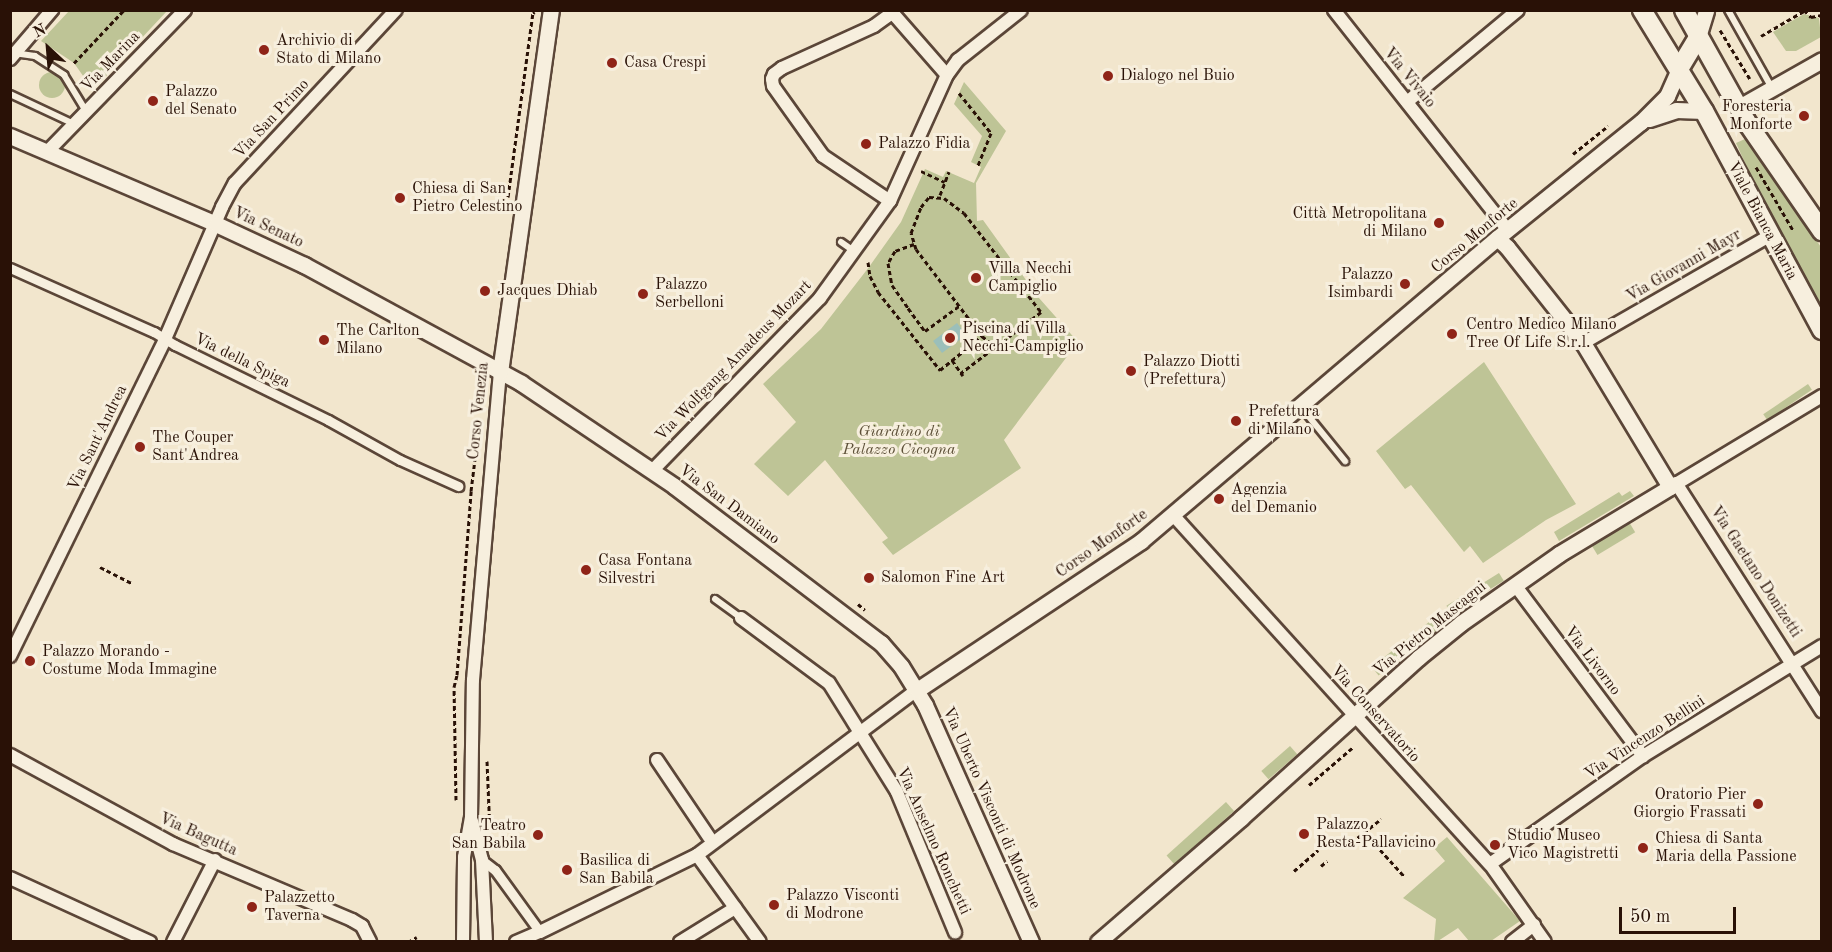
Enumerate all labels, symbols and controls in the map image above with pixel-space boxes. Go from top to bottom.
north arrow [18,18,78,78]
text: N [31,22,49,42]
street label: Via Marina [77,28,145,96]
place label: Archivio di Stato di Milano [276,31,381,69]
marker: Archivio di Stato di Milano [257,43,271,57]
street label: Via Vivaio [1379,44,1439,112]
place label: Casa Crespi [624,53,706,73]
marker: Casa Crespi [605,56,619,70]
place label: Dialogo nel Buio [1120,66,1235,86]
marker: Dialogo nel Buio [1101,69,1115,83]
street label: Via San Primo [230,75,314,163]
place label: Palazzo del Senato [165,82,237,120]
marker: Palazzo del Senato [146,94,160,108]
place label: Foresteria Monforte [1722,97,1792,135]
marker: Foresteria Monforte [1797,109,1811,123]
place label: Palazzo Fidia [878,134,971,154]
marker: Palazzo Fidia [859,137,873,151]
street label: Viale Bianca Maria [1723,158,1801,284]
place label: Chiesa di San Pietro Celestino [412,179,522,217]
marker: Chiesa di San Pietro Celestino [393,191,407,205]
street label: Corso Monforte [1428,194,1522,278]
street label: Via Senato [230,203,306,253]
place label: Città Metropolitana di Milano [1293,204,1427,242]
marker: Città Metropolitana di Milano [1432,216,1446,230]
street label: Via Giovanni Mayr [1623,225,1745,307]
place label: Villa Necchi Campiglio [988,259,1072,297]
place label: Palazzo Isimbardi [1327,265,1393,303]
marker: Villa Necchi Campiglio [969,271,983,285]
place label: Palazzo Serbelloni [655,275,724,313]
street label: Via Wolfgang Amadeus Mozart [652,276,816,446]
marker: Palazzo Isimbardi [1398,277,1412,291]
place label: Jacques Dhiab [497,281,597,301]
marker: Jacques Dhiab [478,284,492,298]
marker: Palazzo Serbelloni [636,287,650,301]
place label: Centro Medico Milano Tree Of Life S.r.l. [1466,315,1617,353]
place label: Piscina di Villa Necchi-Campiglio [962,319,1084,357]
place label: The Carlton Milano [336,321,420,359]
marker: Centro Medico Milano Tree Of Life S.r.l. [1443,325,1461,343]
street label: Via della Spiga [191,330,293,392]
marker: Piscina di Villa Necchi-Campiglio [943,331,957,345]
marker: The Carlton Milano [317,333,331,347]
place label: Palazzo Diotti (Prefettura) [1143,352,1240,390]
street label: Corso Venezia [464,361,494,461]
marker: Palazzo Diotti (Prefettura) [1124,364,1138,378]
street label: Via Sant'Andrea [64,382,132,494]
place label: Prefettura di Milano [1248,402,1320,440]
marker: Prefettura di Milano [1229,414,1243,428]
park label: Giardino di Palazzo Cicogna [842,422,956,460]
place label: The Couper Sant'Andrea [152,428,239,466]
marker: The Couper Sant'Andrea [133,440,147,454]
street label: Via San Damiano [675,461,783,549]
place label: Agenzia del Demanio [1231,480,1317,518]
marker: Agenzia del Demanio [1212,492,1226,506]
street label: Via Gaetano Donizetti [1705,503,1805,641]
street label: Corso Monforte [1053,505,1151,583]
place label: Casa Fontana Silvestri [598,551,692,589]
marker: Casa Fontana Silvestri [579,563,593,577]
place label: Salomon Fine Art [881,568,1005,588]
marker: Salomon Fine Art [862,571,876,585]
street label: Via Pietro Mascagni [1369,577,1491,681]
street label: Via Livorno [1560,622,1624,700]
place label: Palazzo Morando - Costume Moda Immagine [42,642,217,680]
marker: Palazzo Morando - Costume Moda Immagine [23,654,37,668]
street label: Via Conservatorio [1326,661,1424,767]
street label: Via Vincenzo Bellini [1581,692,1709,784]
street label: Via Uberto Visconti di Modrone [938,704,1044,912]
street label: Via Anselmo Ronchetti [892,764,974,918]
place label: Oratorio Pier Giorgio Frassati [1633,785,1746,823]
marker: Oratorio Pier Giorgio Frassati [1751,797,1765,811]
street label: Via Bagutta [156,809,240,861]
place label: Palazzo Resta-Pallavicino [1316,815,1436,853]
place label: Teatro San Babila [451,816,526,854]
place label: Studio Museo Vico Magistretti [1507,826,1619,864]
marker: Palazzo Resta-Pallavicino [1297,827,1311,841]
marker: Teatro San Babila [531,828,545,842]
place label: Chiesa di Santa Maria della Passione [1655,829,1797,867]
marker: Studio Museo Vico Magistretti [1488,838,1502,852]
marker: Chiesa di Santa Maria della Passione [1636,841,1650,855]
place label: Basilica di San Babila [579,851,654,889]
marker: Basilica di San Babila [560,863,574,877]
place label: Palazzo Visconti di Modrone [786,886,899,924]
place label: Palazzetto Taverna [264,888,335,926]
scale bar [1622,895,1739,933]
marker: Palazzo Visconti di Modrone [767,898,781,912]
marker: Palazzetto Taverna [245,900,259,914]
text: 50 m [1630,908,1670,926]

